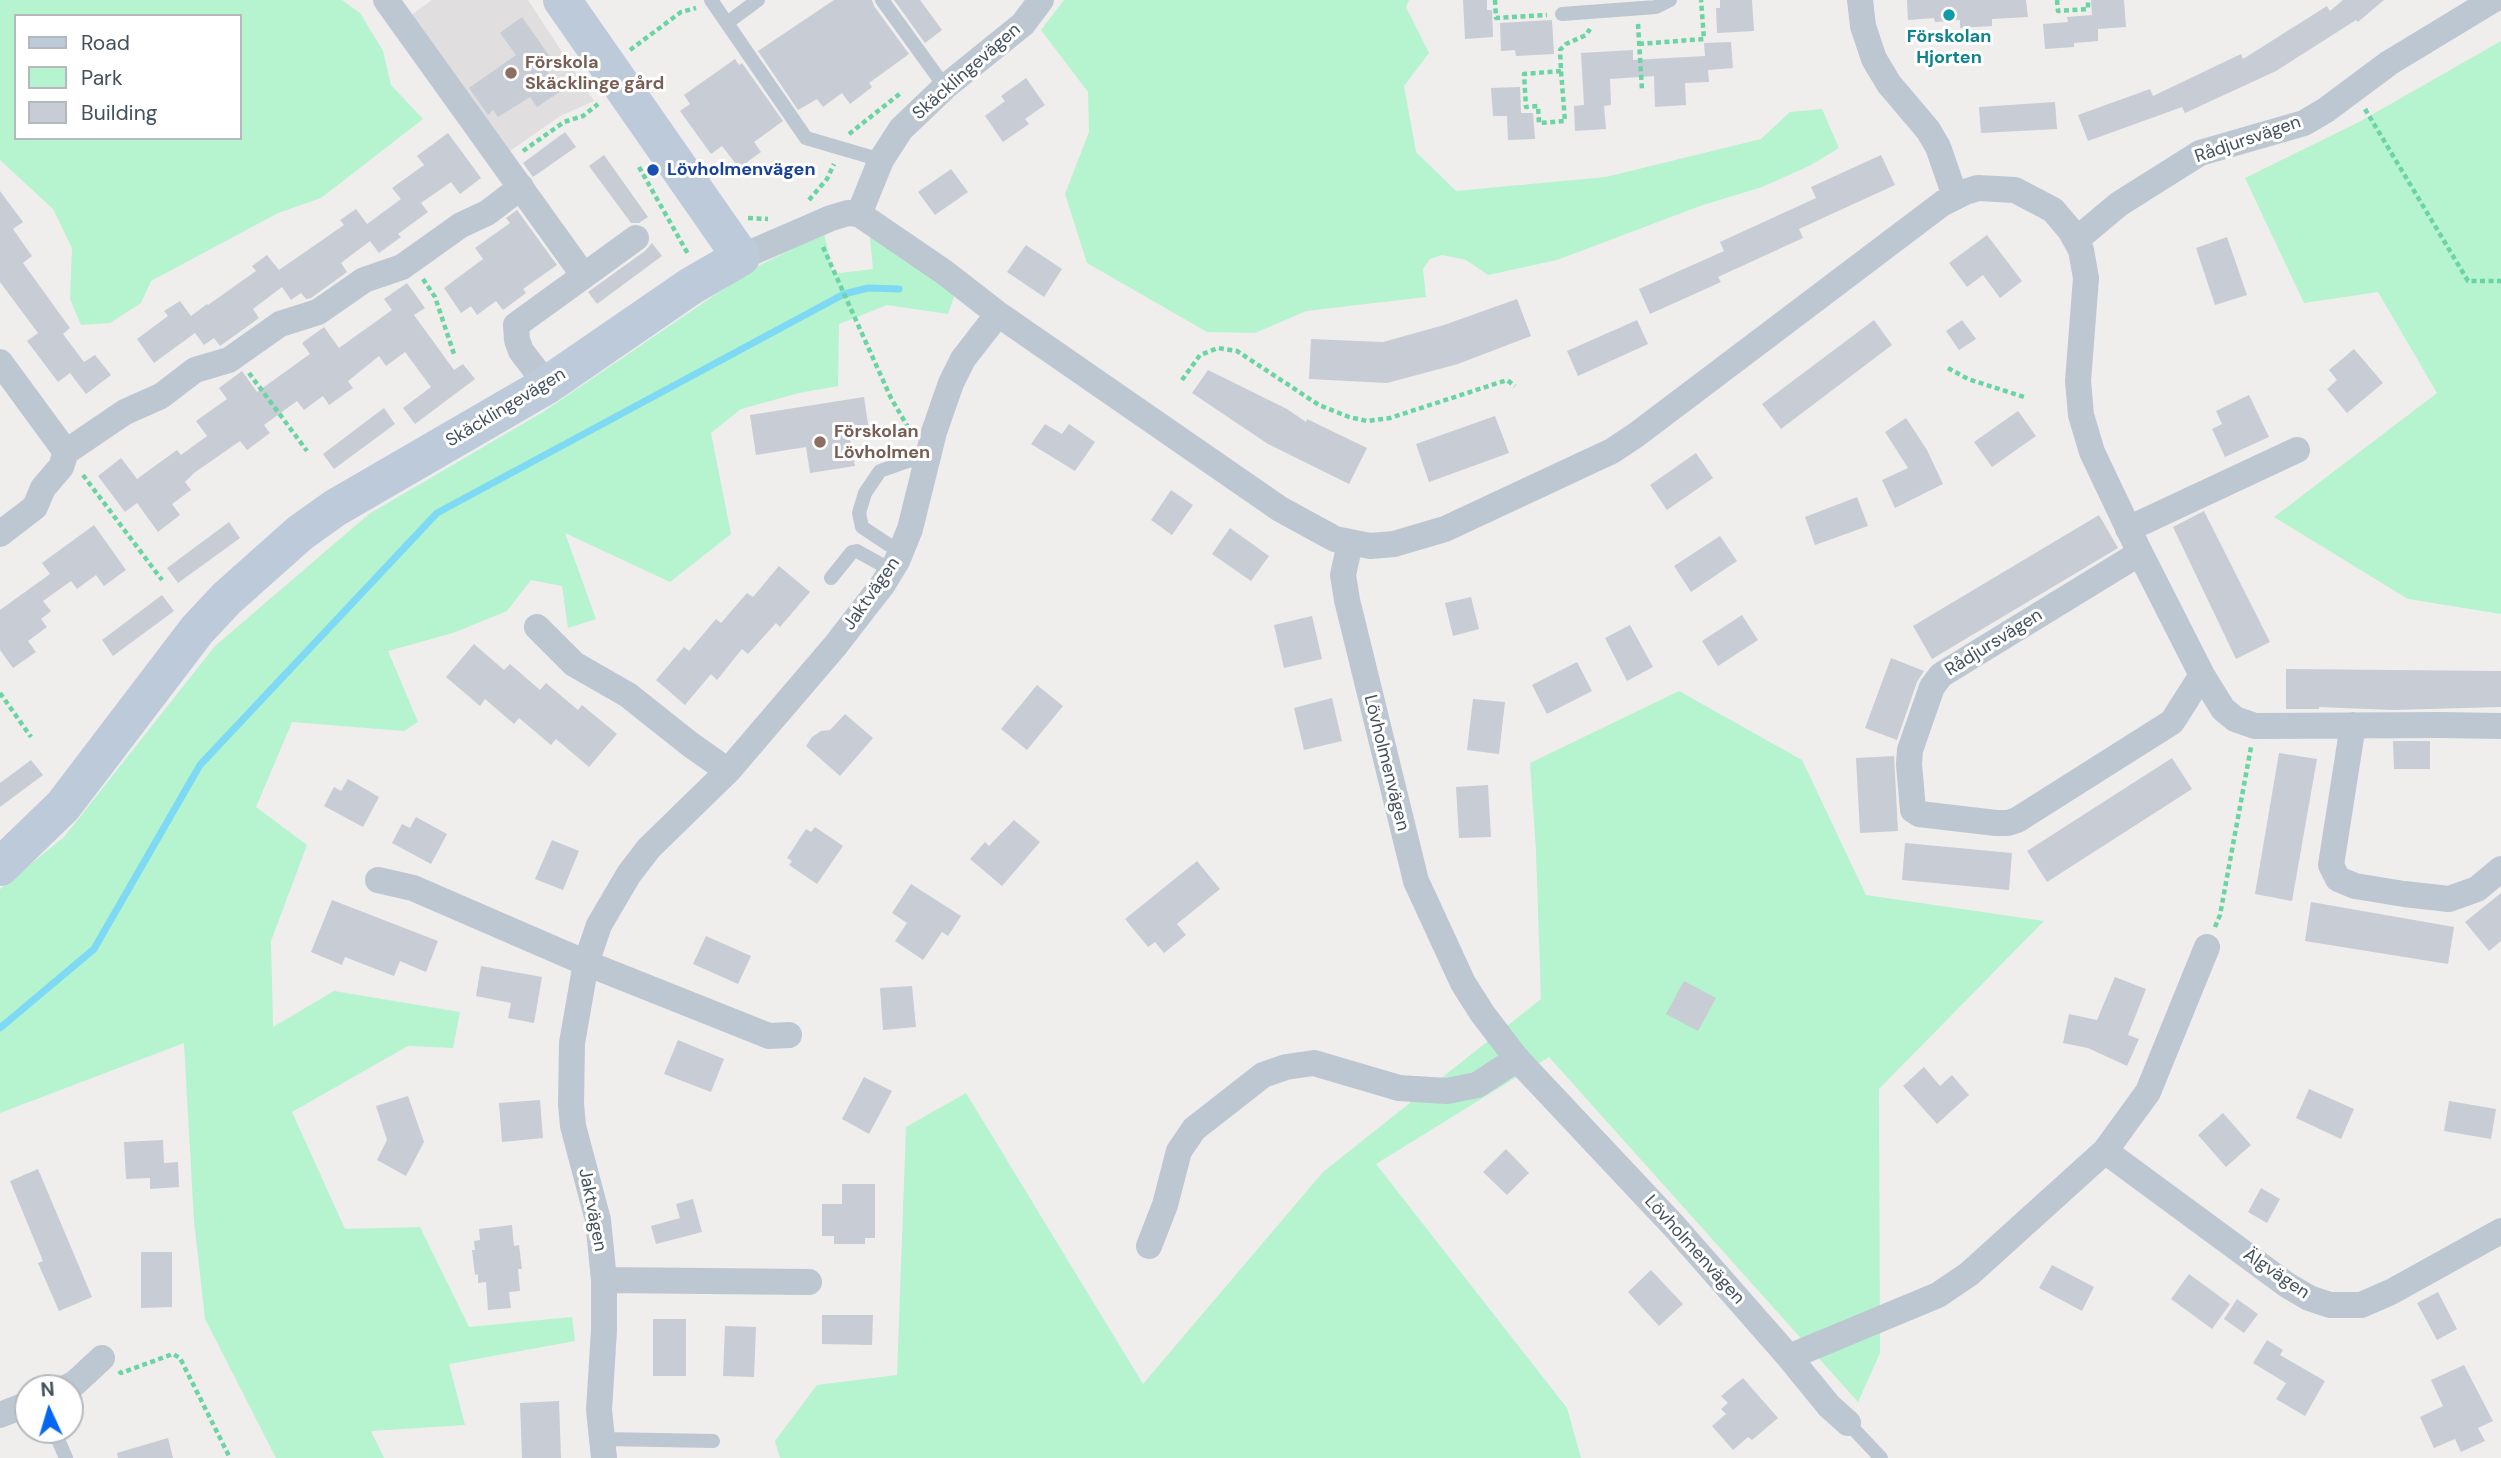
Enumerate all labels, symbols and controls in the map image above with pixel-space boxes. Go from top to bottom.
marker: Förskolan Hjorten [1941,7,1957,23]
legend [14,14,242,140]
street label: Skäcklingevägen [909,19,1025,125]
place label: Förskolan Hjorten [1907,26,1991,68]
text: Road [81,29,130,57]
place label: Förskola Skäcklinge gård [525,52,664,94]
text: Park [81,64,122,92]
marker: Förskola Skäcklinge gård [503,65,519,81]
text: Building [81,99,157,127]
street label: Rådjursvägen [2192,112,2304,168]
place label: Lövholmenvägen [667,159,816,181]
marker: Lövholmenvägen [645,162,661,178]
street label: Skäcklingevägen [442,364,570,452]
place label: Förskolan Lövholmen [834,421,930,464]
marker: Förskolan Lövholmen [812,434,828,450]
street label: Jaktvägen [839,553,905,635]
street label: Rådjursvägen [1941,605,2047,681]
street label: Lövholmenvägen [1359,693,1413,833]
street label: Jaktvägen [573,1167,611,1253]
street label: Lövholmenvägen [1639,1191,1749,1309]
street label: Älgvägen [2239,1244,2313,1304]
north arrow [14,1374,84,1444]
text: N [40,1377,55,1403]

